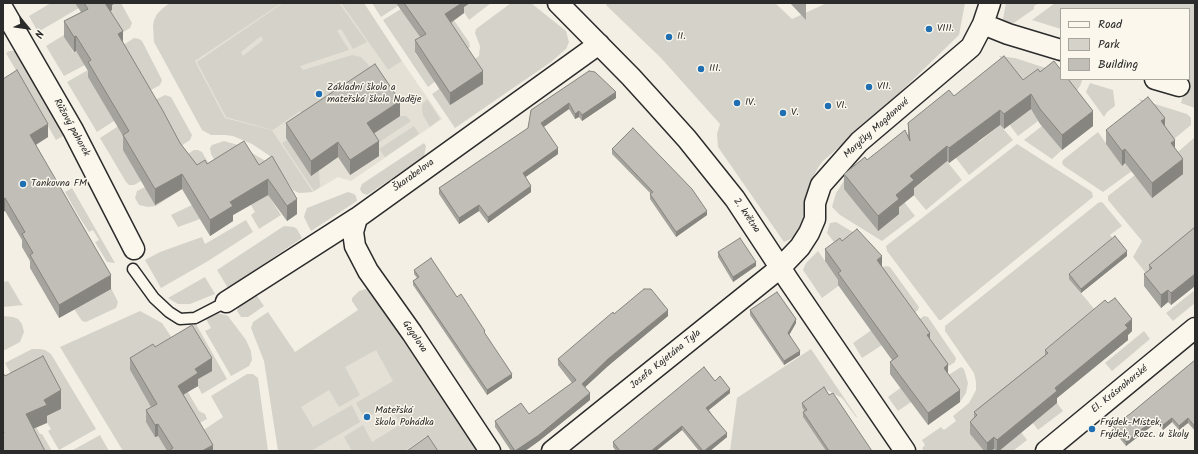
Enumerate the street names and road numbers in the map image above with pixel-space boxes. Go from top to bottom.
street label: Růžový pahorek [50,97,92,159]
street label: Maryčky Magdonové [842,97,912,161]
street label: Škarabelova [391,157,437,195]
street label: 2. května [730,196,762,236]
street label: Gogolova [399,319,429,355]
street label: Josefa Kajetána Tyla [628,328,704,392]
street label: El. Krásnohorské [1089,364,1151,416]

